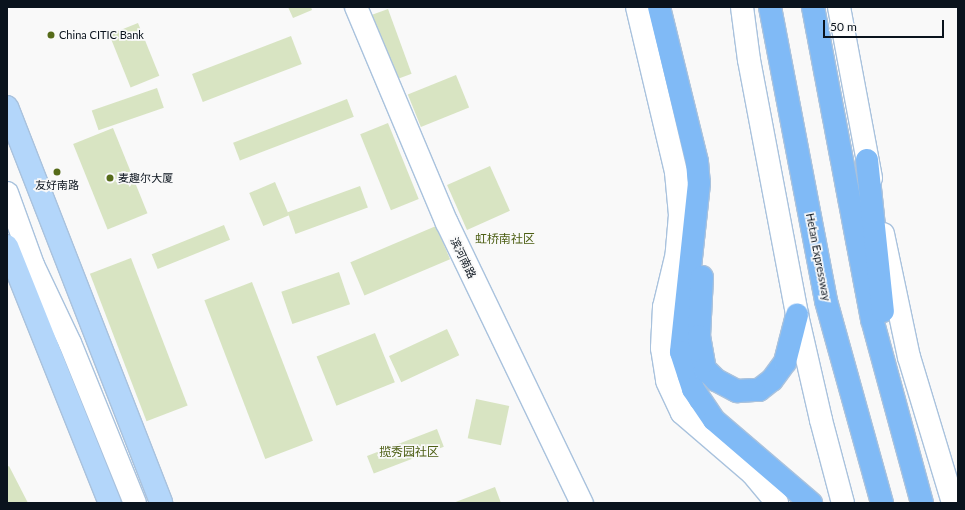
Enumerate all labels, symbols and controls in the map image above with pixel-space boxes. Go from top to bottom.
scale bar [825,12,946,38]
text: 50 m [830,19,857,34]
place label: China CITIC Bank [59,28,144,42]
marker: China CITIC Bank [46,30,56,40]
marker: 友好南路 [52,167,62,177]
place label: 麦趣尔大厦 [118,171,173,185]
marker: 麦趣尔大厦 [105,173,115,183]
place label: 友好南路 [35,178,79,192]
street label: Hetan Expressway [803,212,833,302]
district label: 虹桥南社区 [475,232,535,246]
street label: 滨河南路 [447,235,479,281]
district label: 揽秀园社区 [379,445,439,459]

